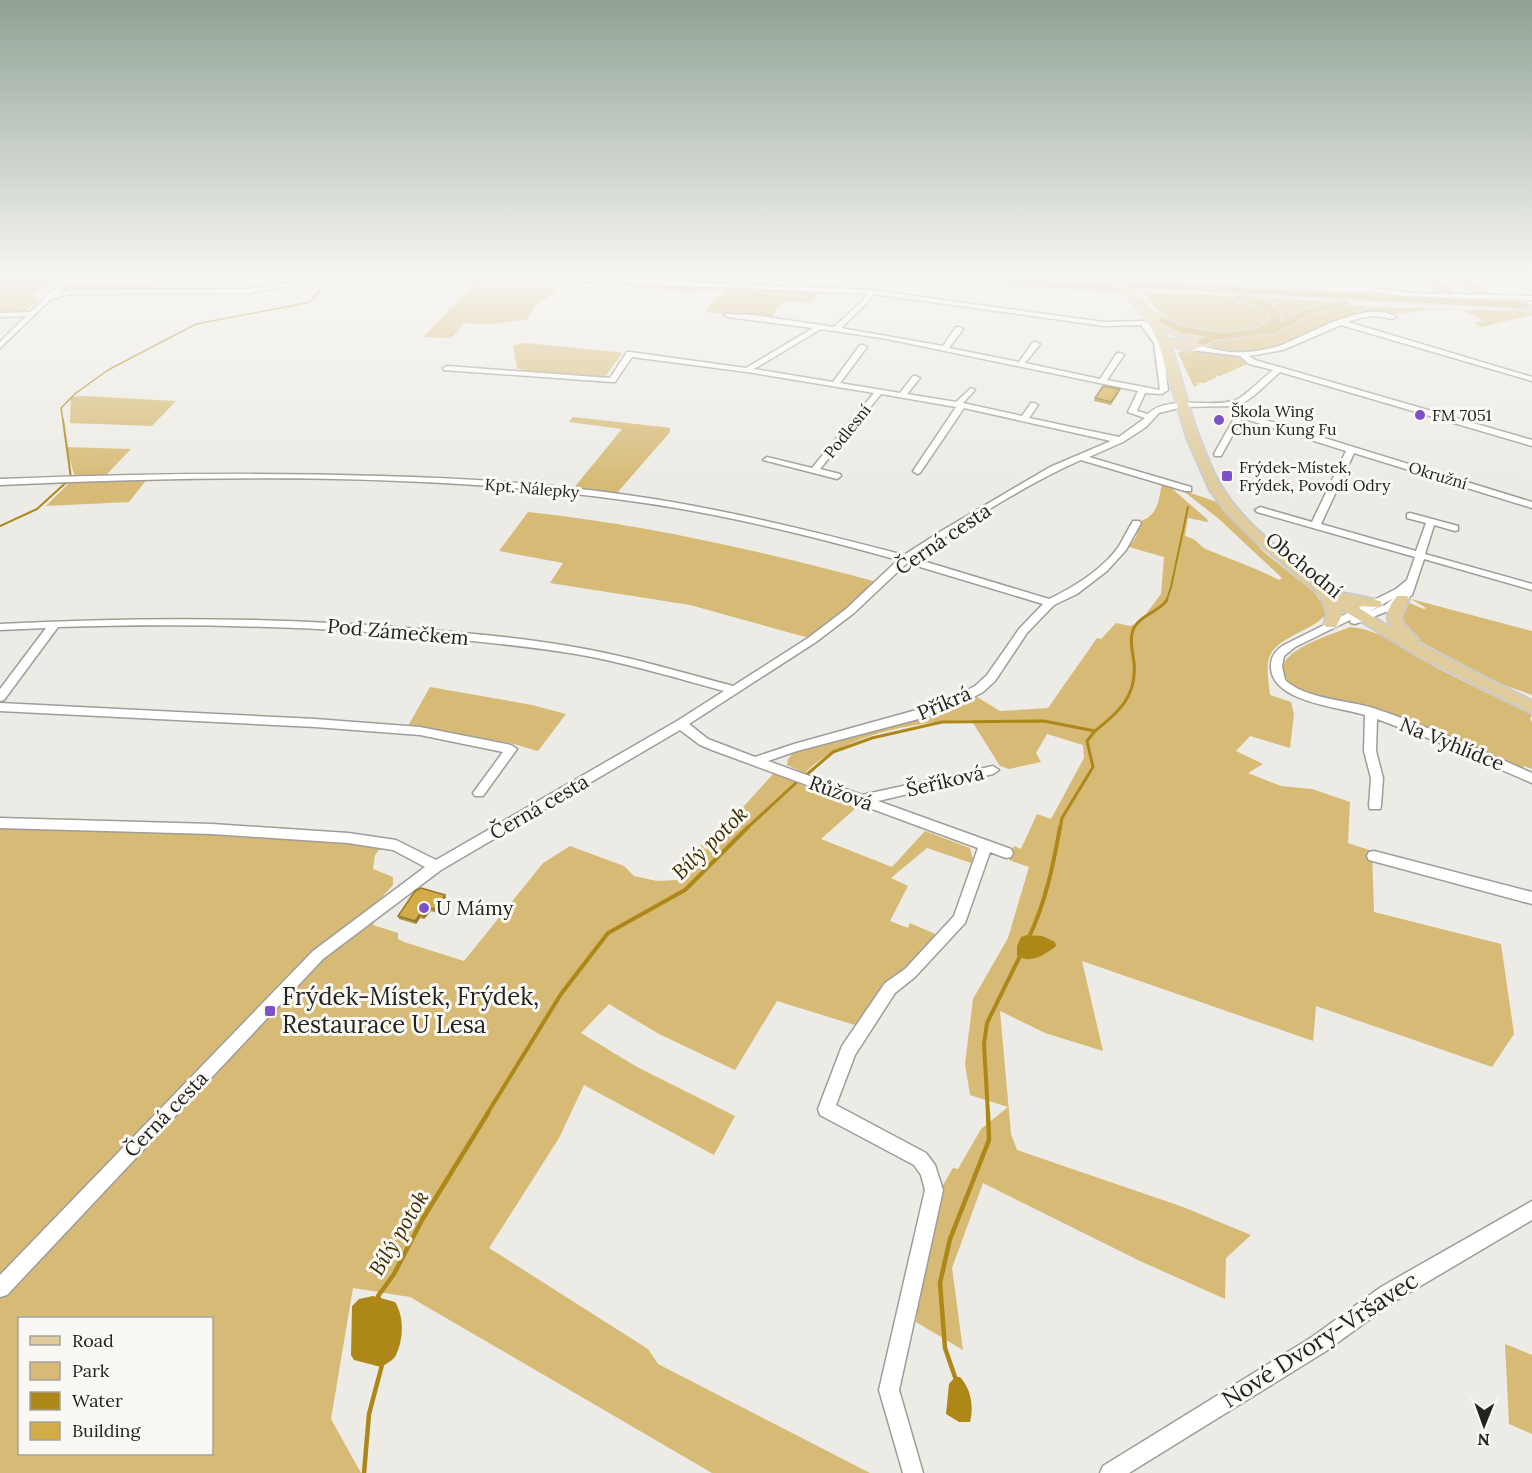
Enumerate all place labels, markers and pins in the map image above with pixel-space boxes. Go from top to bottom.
place label: Škola Wing Chun Kung Fu [1231,401,1337,439]
place label: FM 7051 [1432,405,1492,425]
marker: FM 7051 [1413,408,1427,422]
marker: Škola Wing Chun Kung Fu [1212,413,1226,427]
place label: Frýdek-Místek, Frýdek, Povodí Odry [1239,457,1391,495]
marker: Frýdek-Místek, Frýdek, Povodí Odry [1220,469,1234,483]
place label: U Mámy [436,895,514,920]
marker: U Mámy [417,901,431,915]
place label: Frýdek-Místek, Frýdek, Restaurace U Lesa [282,981,539,1040]
marker: Frýdek-Místek, Frýdek, Restaurace U Lesa [263,1004,277,1018]

